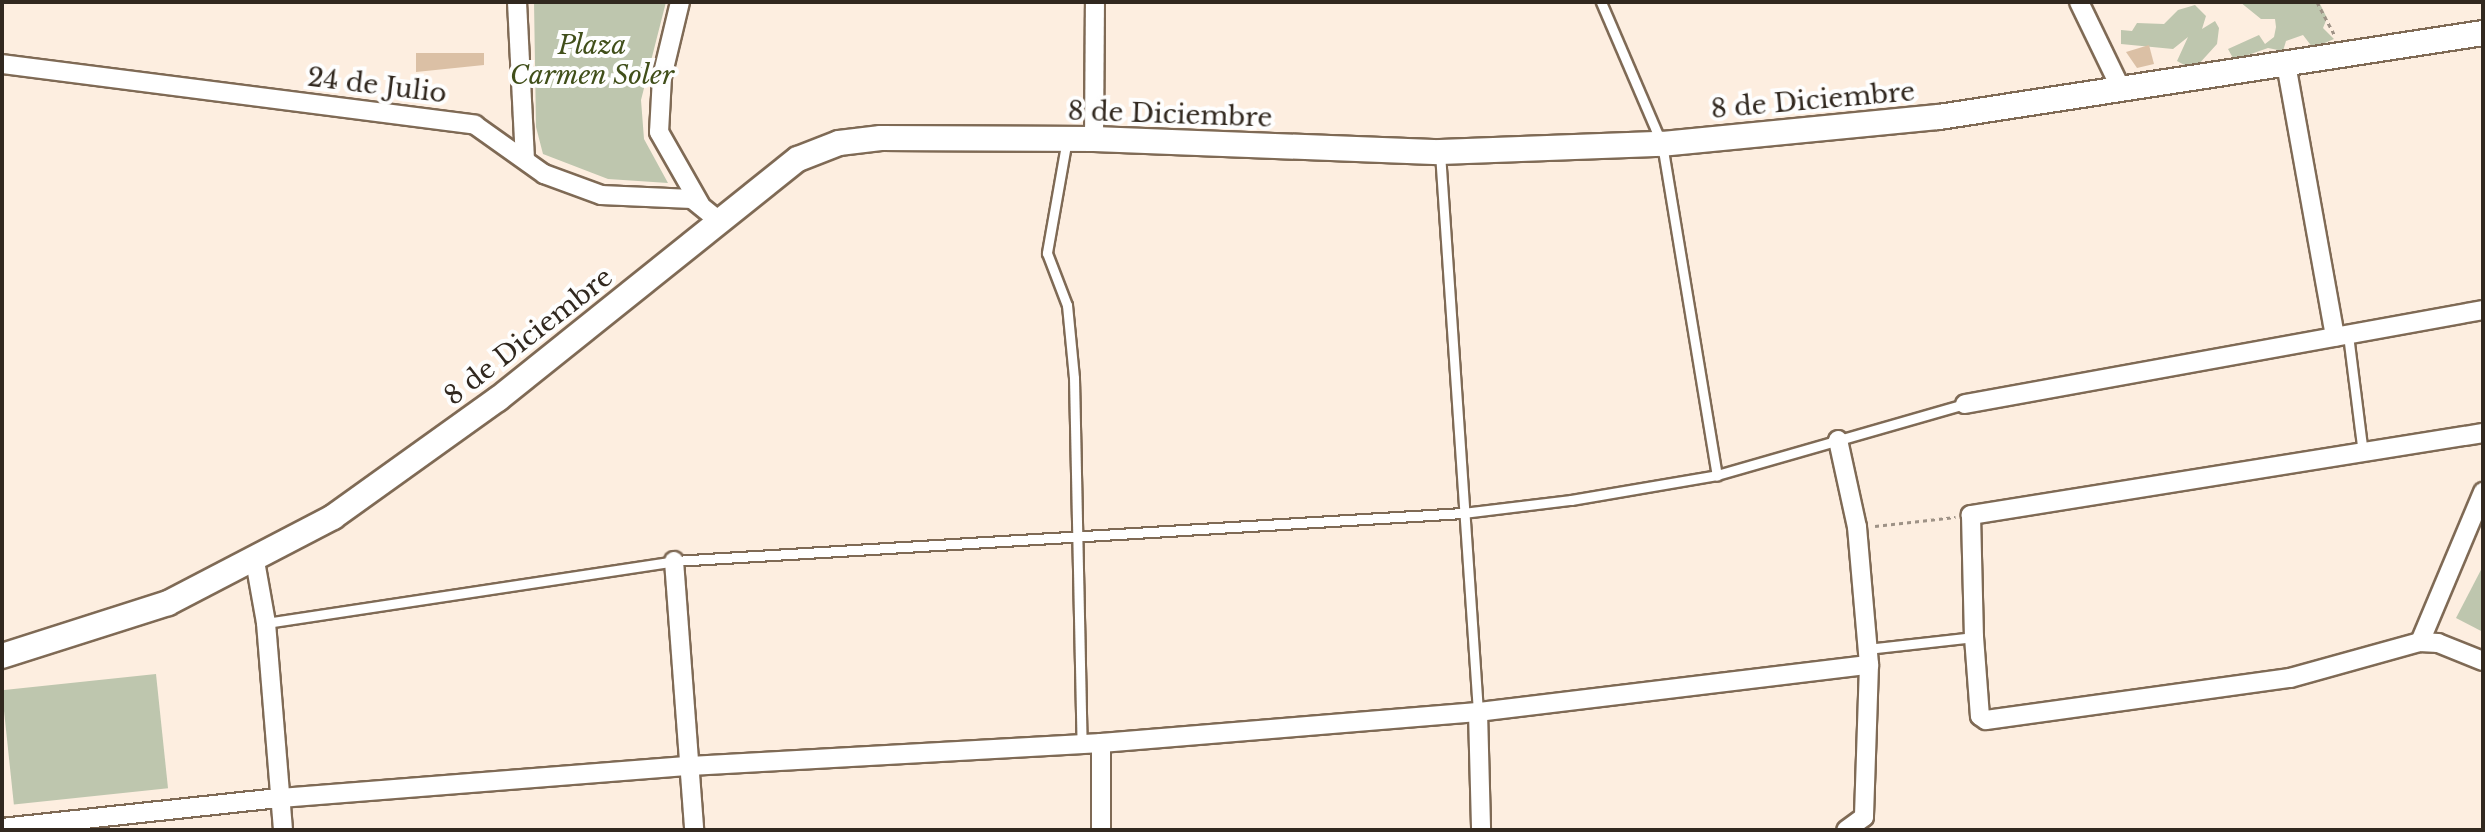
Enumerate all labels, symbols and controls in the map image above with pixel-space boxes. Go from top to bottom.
park label: Plaza Carmen Soler [510,30,674,92]
street label: 24 de Julio [306,62,448,110]
street label: 8 de Diciembre [1710,77,1916,125]
street label: 8 de Diciembre [1067,96,1273,134]
street label: 8 de Diciembre [439,262,619,412]

